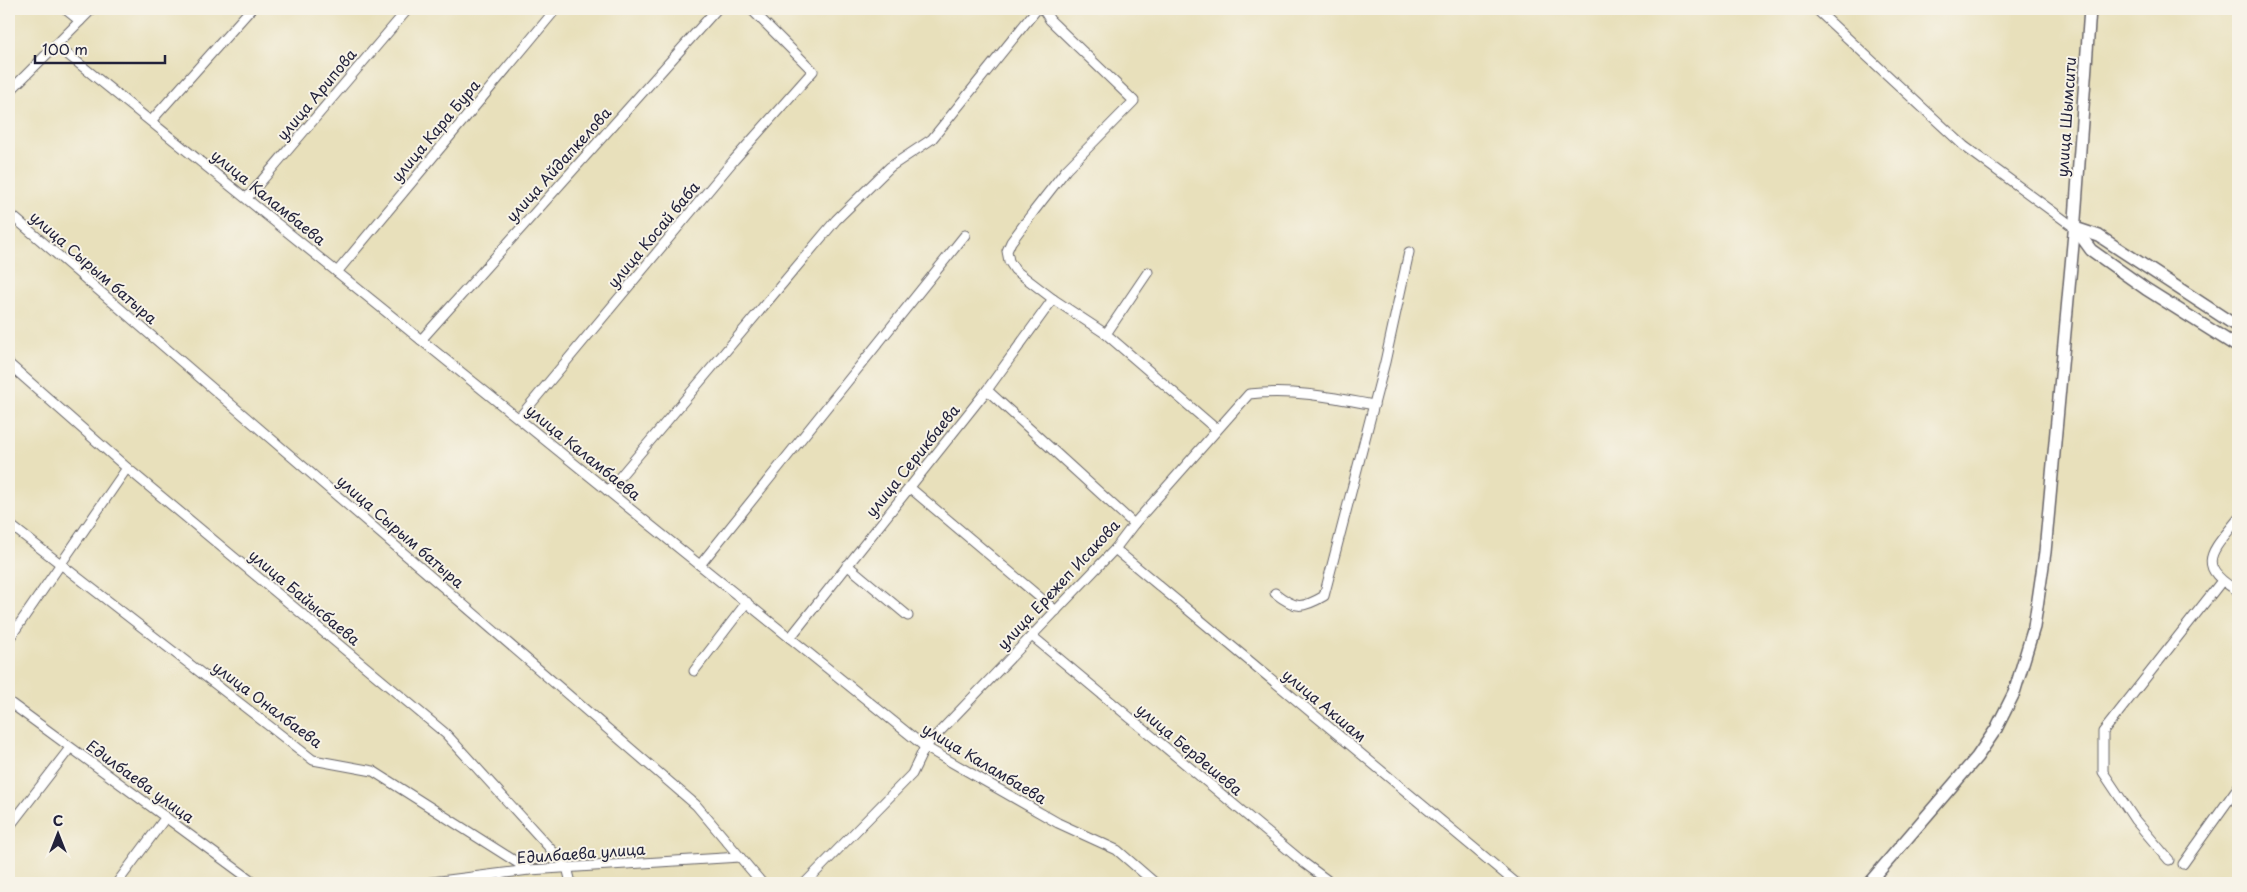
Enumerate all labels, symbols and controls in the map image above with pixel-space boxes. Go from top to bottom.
scale bar [35,32,165,64]
text: 100 m [42,37,88,60]
street label: улица Арипова [270,43,362,145]
street label: улица Шымсити [2050,56,2081,178]
street label: улица Кара Бура [385,73,485,186]
street label: улица Айдапкелова [500,101,616,227]
street label: улица Каламбаева [207,143,332,251]
street label: улица Косай баба [601,175,705,292]
street label: улица Сырым батыра [25,205,163,329]
street label: улица Каламбаева [522,398,647,506]
street label: улица Серикбаева [859,398,965,521]
street label: улица Сырым батыра [332,469,470,593]
street label: улица Ережеп Исакова [991,513,1125,654]
street label: улица Байысбаева [244,543,366,651]
street label: улица Оналбаева [208,655,328,753]
street label: улица Акшам [1278,663,1372,747]
street label: улица Бердешева [1132,697,1249,801]
street label: улица Каламбаева [918,716,1052,809]
street label: Едилбаева улица [82,734,200,828]
north arrow [32,810,82,860]
text: С [53,810,63,831]
street label: Едилбаева улица [516,836,647,868]

